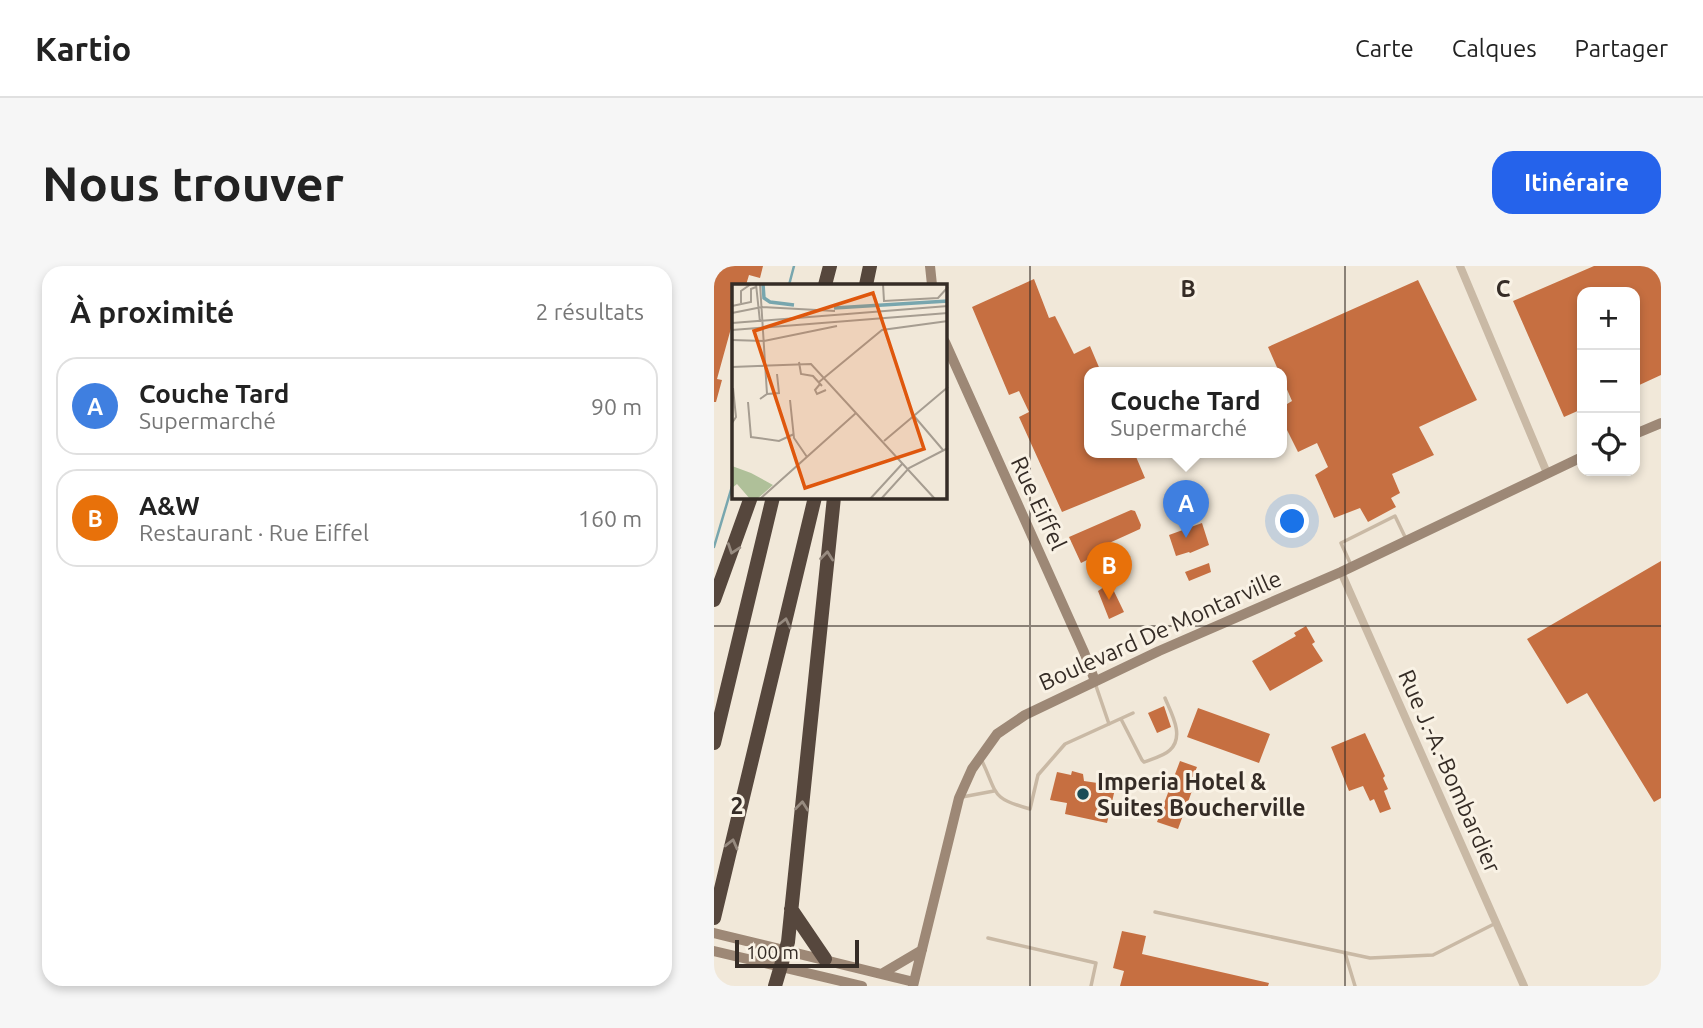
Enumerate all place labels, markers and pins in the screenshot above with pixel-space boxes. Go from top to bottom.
pin: A [1163,480,1209,538]
pin: B [1086,542,1132,600]
place label: Imperia Hotel & Suites Boucherville [1097,769,1306,820]
marker: Imperia Hotel & Suites Boucherville [1075,786,1091,802]

